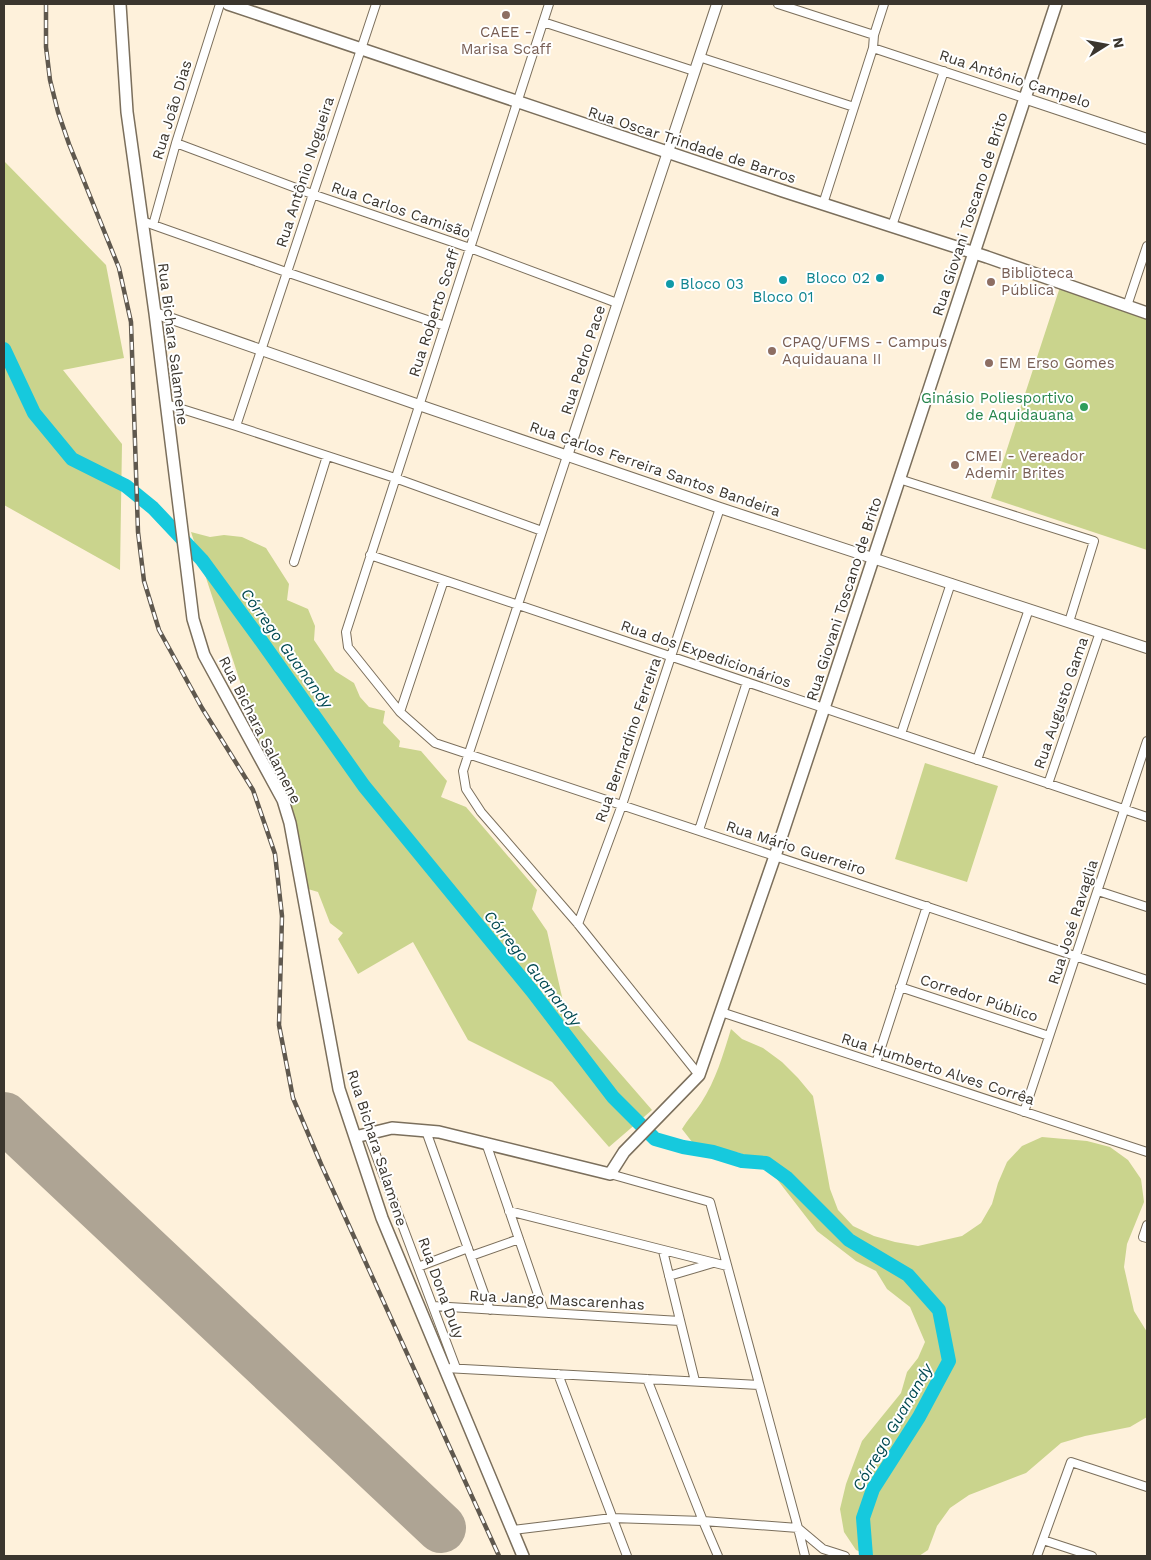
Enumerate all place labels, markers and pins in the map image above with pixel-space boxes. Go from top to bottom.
marker: CAEE - Marisa Scaff [500,9,512,21]
place label: CAEE - Marisa Scaff [461,23,552,58]
place label: Biblioteca Pública [1001,264,1074,299]
place label: Bloco 02 [806,269,870,287]
marker: Bloco 02 [874,272,886,284]
marker: Bloco 01 [777,274,789,286]
place label: Bloco 03 [680,275,744,293]
marker: Biblioteca Pública [985,276,997,288]
marker: Bloco 03 [664,278,676,290]
place label: Bloco 01 [752,288,814,306]
place label: CPAQ/UFMS - Campus Aquidauana II [782,333,948,368]
marker: CPAQ/UFMS - Campus Aquidauana II [766,345,778,357]
place label: EM Erso Gomes [999,354,1115,372]
marker: EM Erso Gomes [983,357,995,369]
place label: Ginásio Poliesportivo de Aquidauana [921,389,1075,424]
marker: Ginásio Poliesportivo de Aquidauana [1078,401,1090,413]
place label: CMEI - Vereador Ademir Brites [965,447,1085,482]
marker: CMEI - Vereador Ademir Brites [949,459,961,471]

